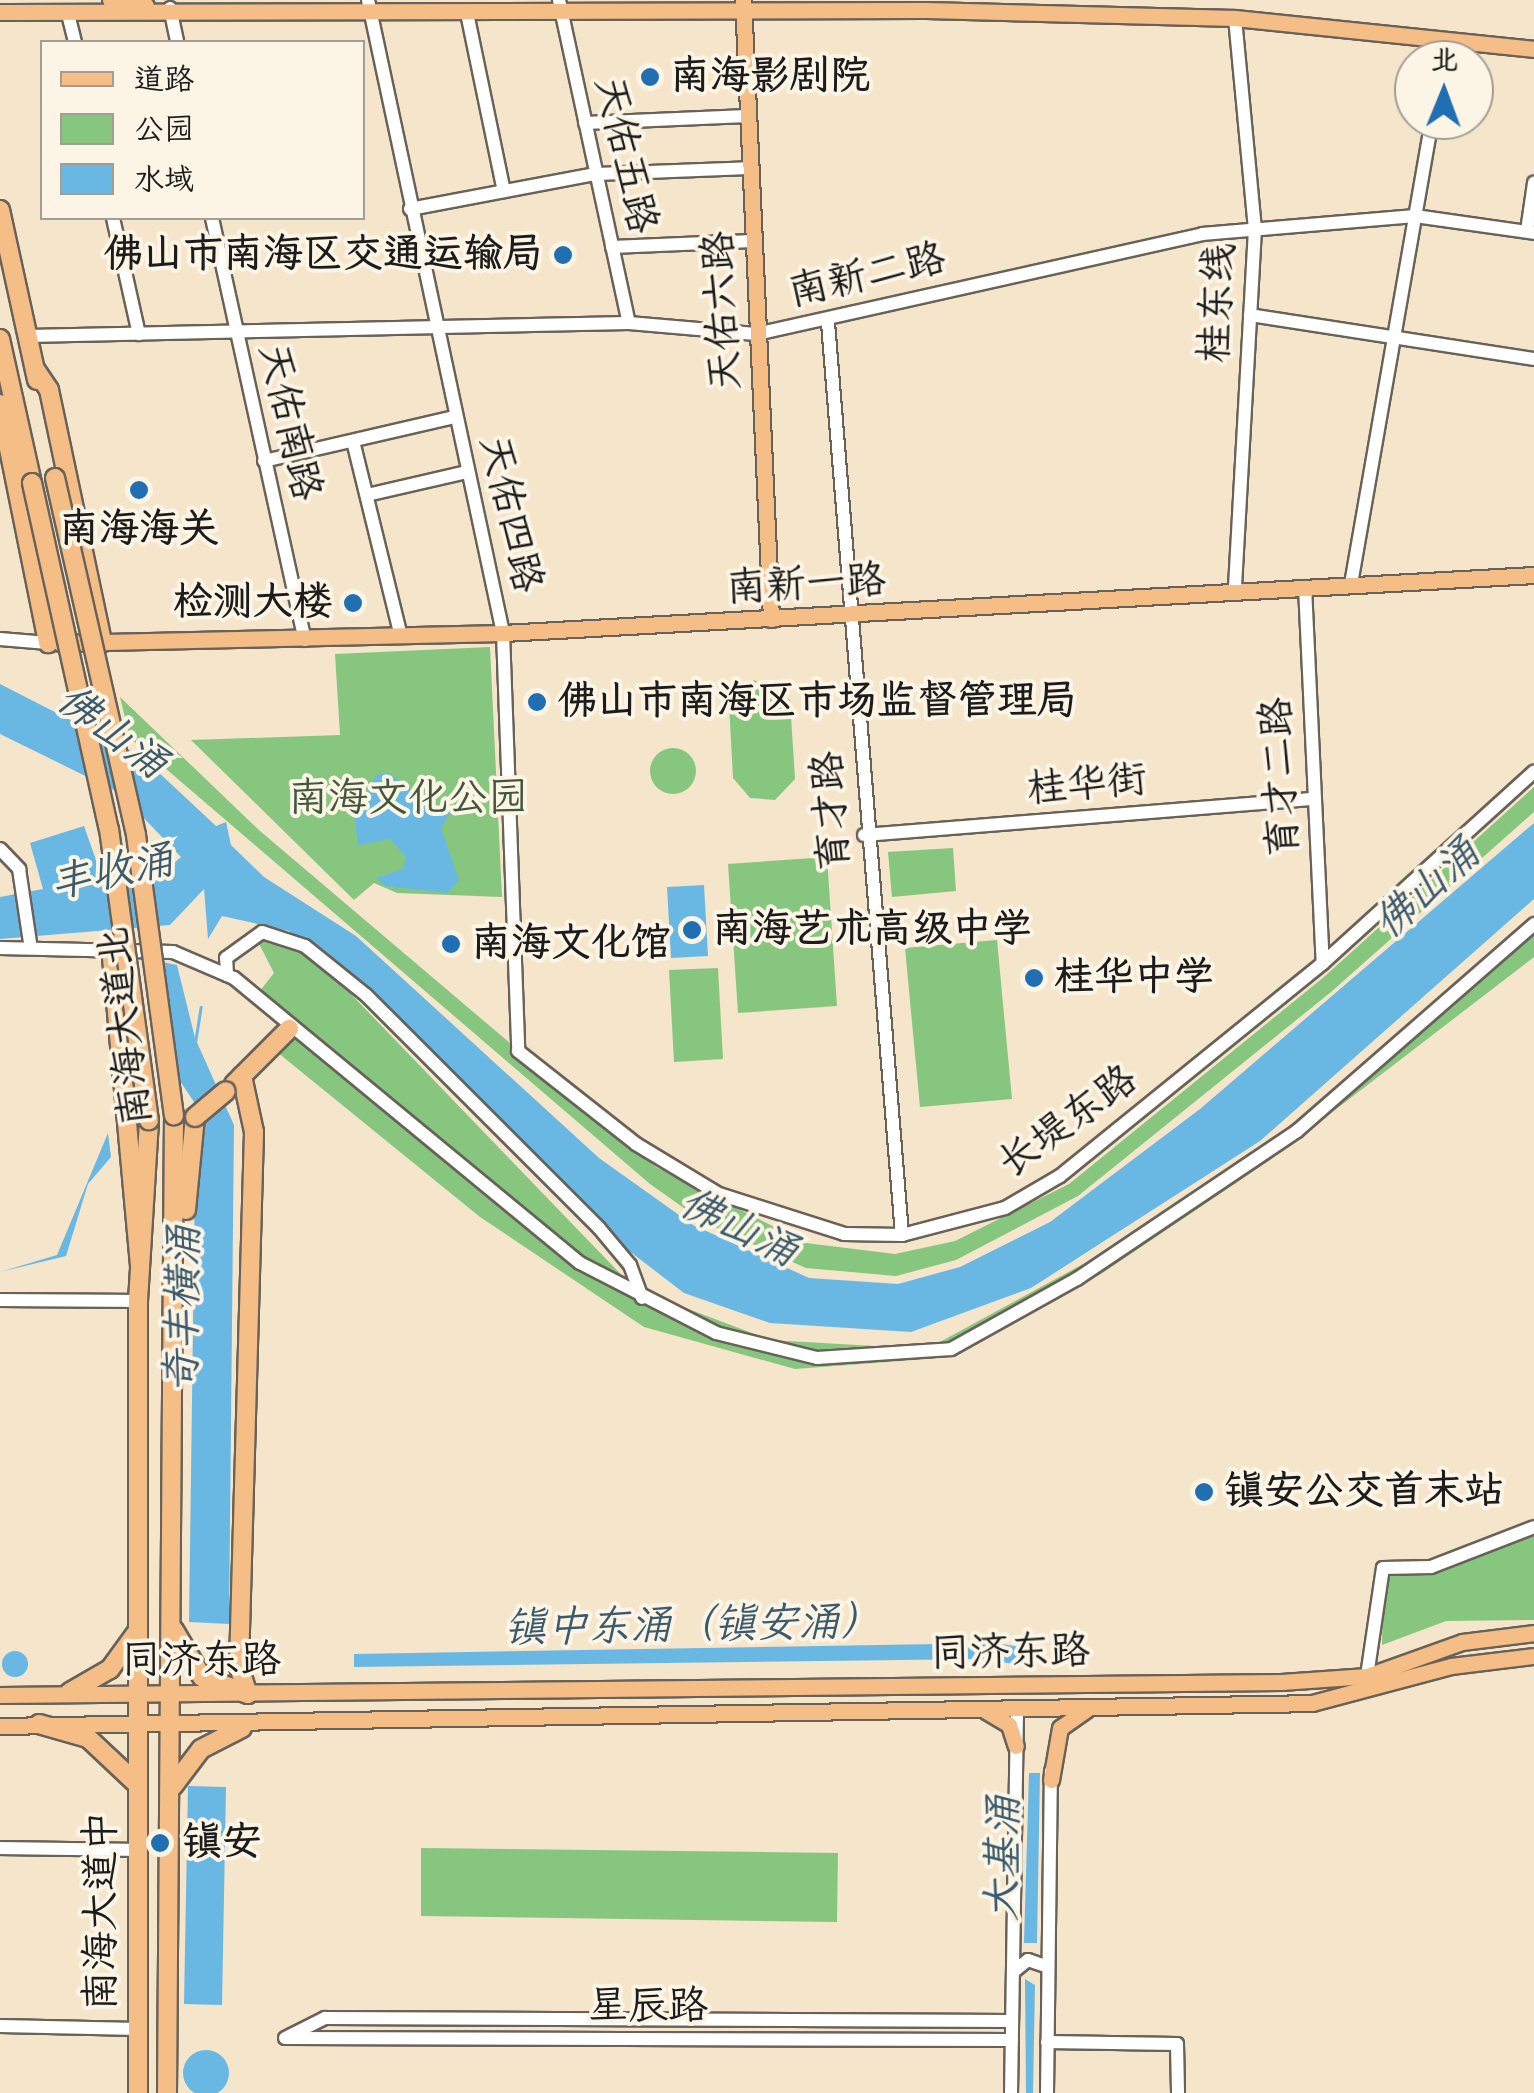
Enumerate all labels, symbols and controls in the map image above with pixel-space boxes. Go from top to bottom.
legend [40,40,365,220]
north arrow [1394,40,1494,140]
text: 北 [1430,43,1459,80]
place label: 南海影剧院 [670,53,870,101]
text: 道路 [134,61,194,100]
marker: 南海影剧院 [639,66,661,88]
street label: 天佑五路 [584,72,666,238]
text: 公园 [134,111,194,150]
text: 水域 [134,161,194,200]
street label: 天佑六路 [695,230,751,392]
place label: 佛山市南海区交通运输局 [103,231,543,279]
street label: 南新二路 [784,235,950,317]
street label: 桂东线 [1191,242,1245,364]
marker: 佛山市南海区交通运输局 [552,244,574,266]
street label: 天佑南路 [248,339,330,505]
street label: 天佑四路 [469,431,551,597]
marker: 南海海关 [128,479,150,501]
place label: 南海海关 [59,506,219,554]
street label: 南新一路 [725,557,887,613]
place label: 检测大楼 [173,579,333,627]
marker: 检测大楼 [342,592,364,614]
water label: 佛山涌 [46,675,176,791]
place label: 佛山市南海区市场监督管理局 [557,678,1077,726]
marker: 佛山市南海区市场监督管理局 [526,691,548,713]
street label: 育才二路 [1253,696,1309,858]
street label: 育才路 [804,749,860,873]
street label: 桂华街 [1025,756,1149,814]
park label: 南海文化公园 [288,775,528,823]
water label: 佛山涌 [1364,829,1492,951]
water label: 丰收涌 [45,836,179,912]
place label: 南海艺术高级中学 [712,906,1032,954]
marker: 南海艺术高级中学 [681,919,703,941]
place label: 南海文化馆 [471,920,671,968]
street label: 南海大道北 [90,924,162,1128]
marker: 南海文化馆 [440,933,462,955]
place label: 桂华中学 [1054,954,1214,1002]
marker: 桂华中学 [1023,967,1045,989]
street label: 长堤东路 [989,1056,1147,1188]
water label: 佛山涌 [670,1179,806,1279]
water label: 奇丰横涌 [158,1225,212,1393]
place label: 镇安公交首末站 [1224,1468,1504,1516]
marker: 镇安公交首末站 [1193,1481,1215,1503]
water label: 镇中东涌（镇安涌） [504,1599,882,1655]
street label: 同济东路 [930,1628,1090,1678]
street label: 同济东路 [121,1637,281,1685]
water label: 大基涌 [979,1795,1031,1921]
street label: 南海大道中 [78,1811,126,2011]
place label: 镇安 [182,1819,262,1867]
marker: 镇安 [147,1830,173,1856]
street label: 星辰路 [588,1983,708,2031]

